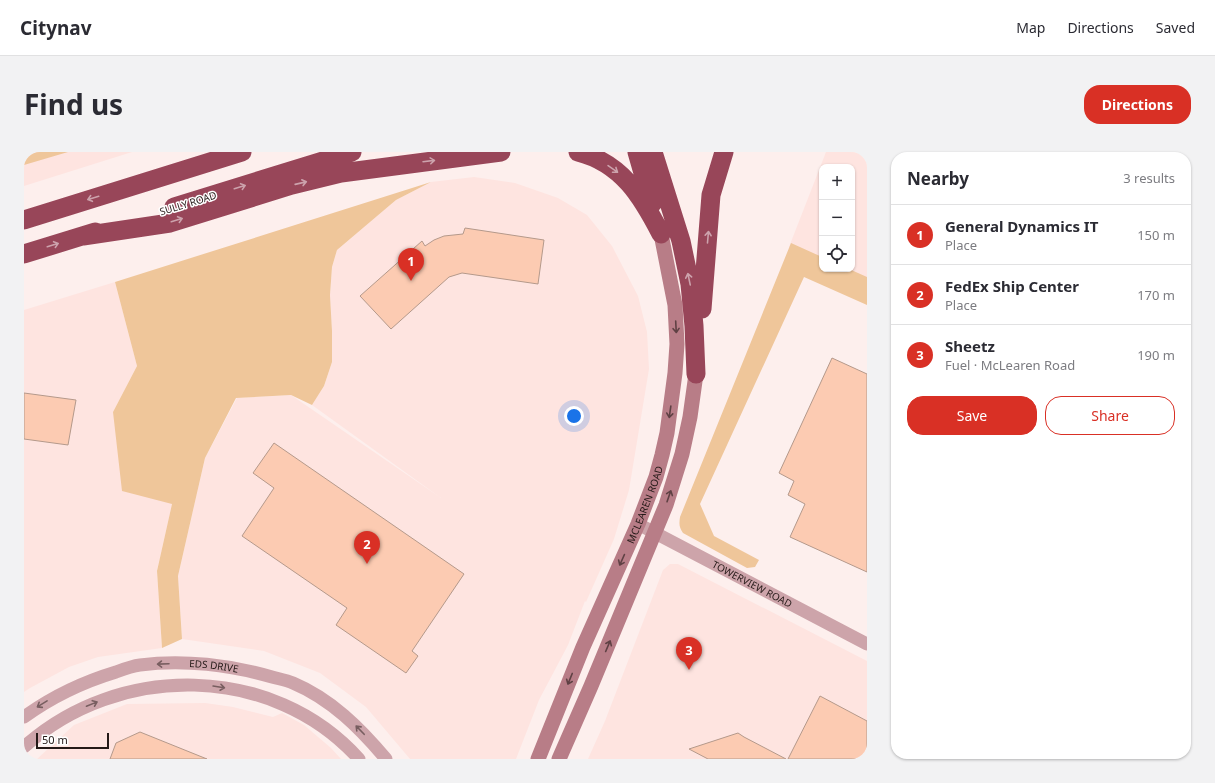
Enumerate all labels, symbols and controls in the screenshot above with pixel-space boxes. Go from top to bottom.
text: Citynav [20,15,92,41]
text: Map [1016,18,1045,37]
text: Directions [1067,18,1134,37]
text: Saved [1156,18,1195,37]
text: Find us [24,85,123,123]
button: Directions [1084,85,1191,124]
one-way arrow [422,157,435,165]
map controls [819,164,855,272]
button: + [819,164,855,200]
one-way arrow [608,165,619,173]
text: Nearby [907,167,969,190]
text: 3 results [1123,169,1175,187]
one-way arrow [294,179,307,186]
one-way arrow [234,183,247,190]
street label: SULLY ROAD [158,188,218,218]
one-way arrow [87,195,100,202]
button: − [819,200,855,236]
one-way arrow [170,216,182,224]
text: General Dynamics IT [945,216,1098,236]
text: 1 [916,226,924,244]
text: 150 m [1137,226,1175,244]
one-way arrow [704,231,711,244]
button: locate [819,236,855,272]
text: Place [945,236,977,254]
one-way arrow [47,241,60,248]
pin: 1 [398,248,424,281]
one-way arrow [685,273,693,286]
text: FedEx Ship Center [945,276,1079,296]
text: 2 [916,286,924,304]
text: 170 m [1137,286,1175,304]
text: Place [945,296,977,314]
one-way arrow [673,320,680,333]
text: Sheetz [945,336,995,356]
text: 3 [916,346,924,364]
text: 190 m [1137,346,1175,364]
text: Fuel · McLearen Road [945,356,1075,374]
button: Save [907,396,1037,435]
button: Share [1045,396,1175,435]
one-way arrow [666,405,674,418]
your location [564,406,584,426]
street label: MCLEAREN ROAD [623,464,666,546]
one-way arrow [666,490,673,503]
pin: 2 [354,531,380,564]
one-way arrow [618,554,625,566]
street label: TOWERVIEW ROAD [710,557,795,611]
pin: 3 [676,637,702,670]
one-way arrow [604,641,612,653]
street label: EDS DRIVE [189,656,240,676]
one-way arrow [157,660,170,667]
one-way arrow [566,673,574,685]
one-way arrow [213,683,226,691]
one-way arrow [86,700,98,707]
one-way arrow [36,701,48,709]
one-way arrow [355,725,365,735]
scale bar [36,731,109,750]
text: 50 m [42,732,68,747]

